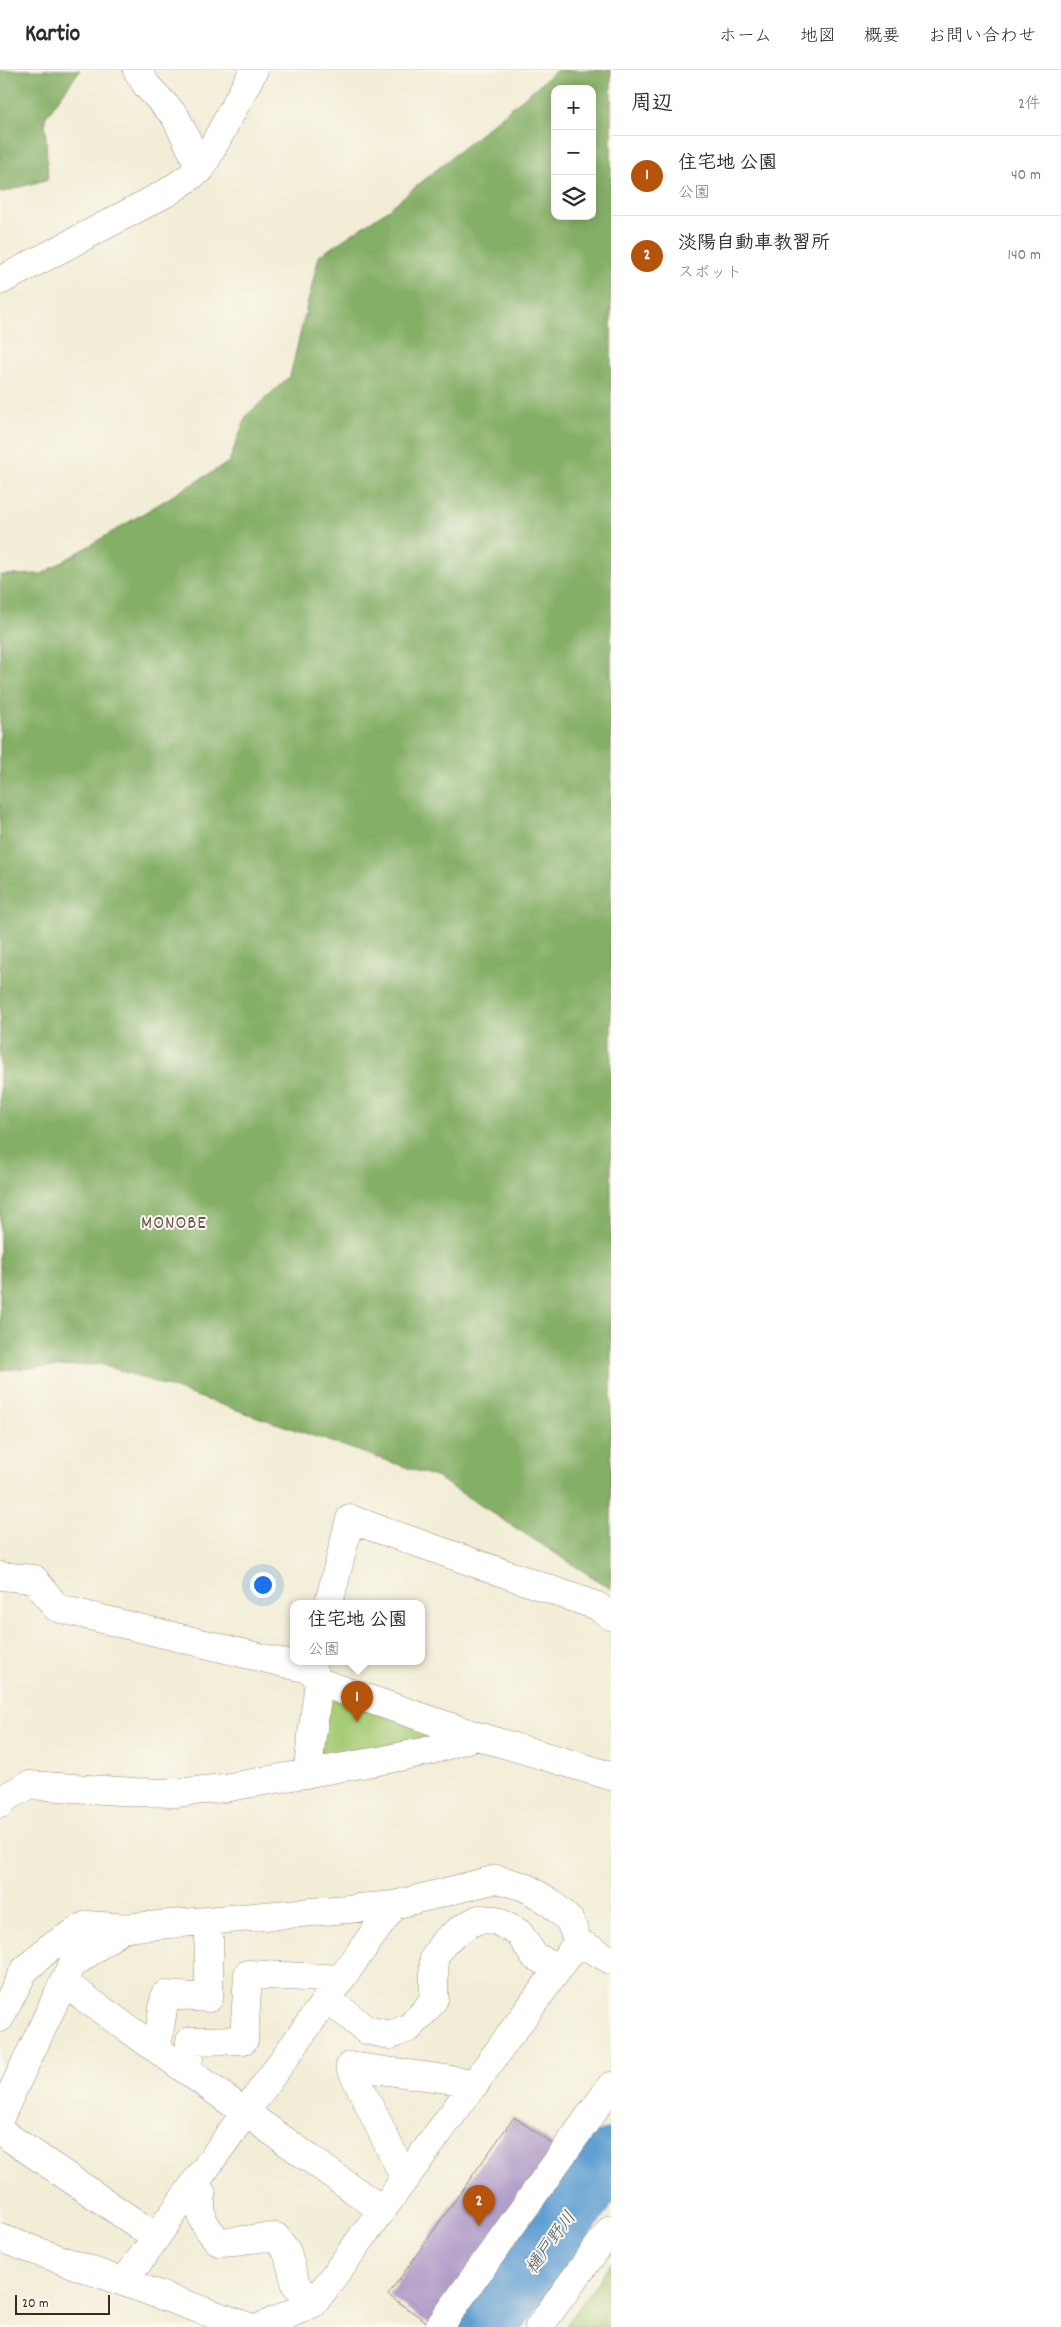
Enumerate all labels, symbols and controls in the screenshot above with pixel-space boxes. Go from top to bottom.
text: Kartio [25,18,80,52]
text: ホーム [719,25,772,50]
text: 地図 [800,25,836,50]
text: 概要 [864,25,900,50]
text: お問い合わせ [928,25,1036,50]
map controls [551,85,596,220]
button: + [551,85,596,130]
text: 周辺 [631,90,673,120]
text: 2件 [1018,93,1041,116]
button: − [551,130,596,175]
text: 住宅地 公園 [678,151,777,178]
text: 1 [645,164,649,187]
text: 40 m [1011,164,1041,187]
button: layers [551,175,596,220]
text: 公園 [678,182,710,205]
text: 淡陽自動車教習所 [678,231,830,258]
text: 2 [644,244,651,267]
text: 140 m [1007,244,1041,267]
text: スポット [678,262,742,285]
district label: MONOBE [141,1211,207,1238]
your location [250,1572,276,1598]
popup [290,1600,425,1665]
text: 住宅地 公園 [308,1608,407,1635]
text: 公園 [308,1639,340,1662]
pin: 1 [341,1681,373,1722]
pin: 2 [463,2185,495,2226]
water label: 樋戸野川 [521,2207,583,2280]
scale bar [15,2292,110,2315]
text: 20 m [22,2294,49,2314]

